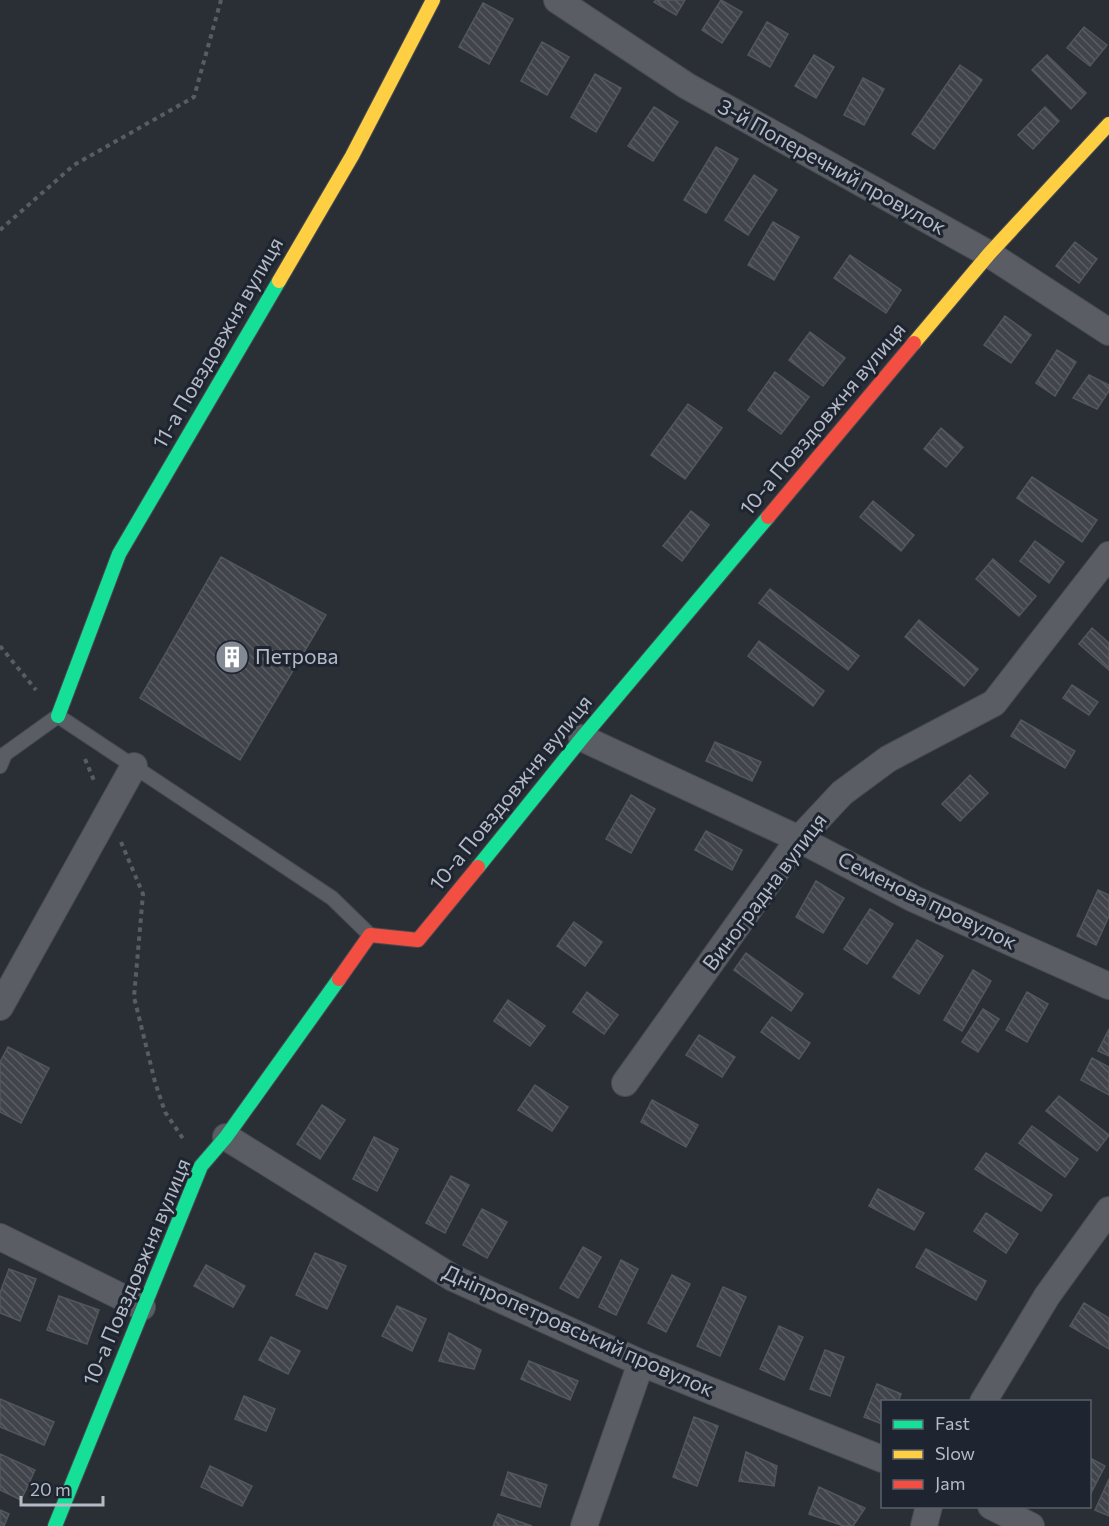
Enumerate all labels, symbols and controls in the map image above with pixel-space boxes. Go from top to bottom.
street label: 3-й Поперечний провулок [714,93,951,239]
street label: 11-а Повздовжня вулиця [146,232,287,452]
street label: 10-а Повздовжня вулиця [734,316,910,520]
building icon: Петрова [214,639,250,675]
place label: Петрова [255,643,339,668]
street label: 10-а Повздовжня вулиця [423,689,596,895]
street label: Виноградна вулиця [697,808,831,975]
street label: Семенова провулок [834,845,1021,954]
street label: 10-а Повздовжня вулиця [76,1154,195,1389]
street label: Дніпропетровський провулок [439,1258,718,1401]
legend [881,1400,1091,1508]
text: Fast [935,1412,970,1434]
text: Slow [935,1442,975,1464]
scale bar [21,1469,104,1507]
text: Jam [935,1472,965,1494]
text: 20 m [30,1478,71,1500]

